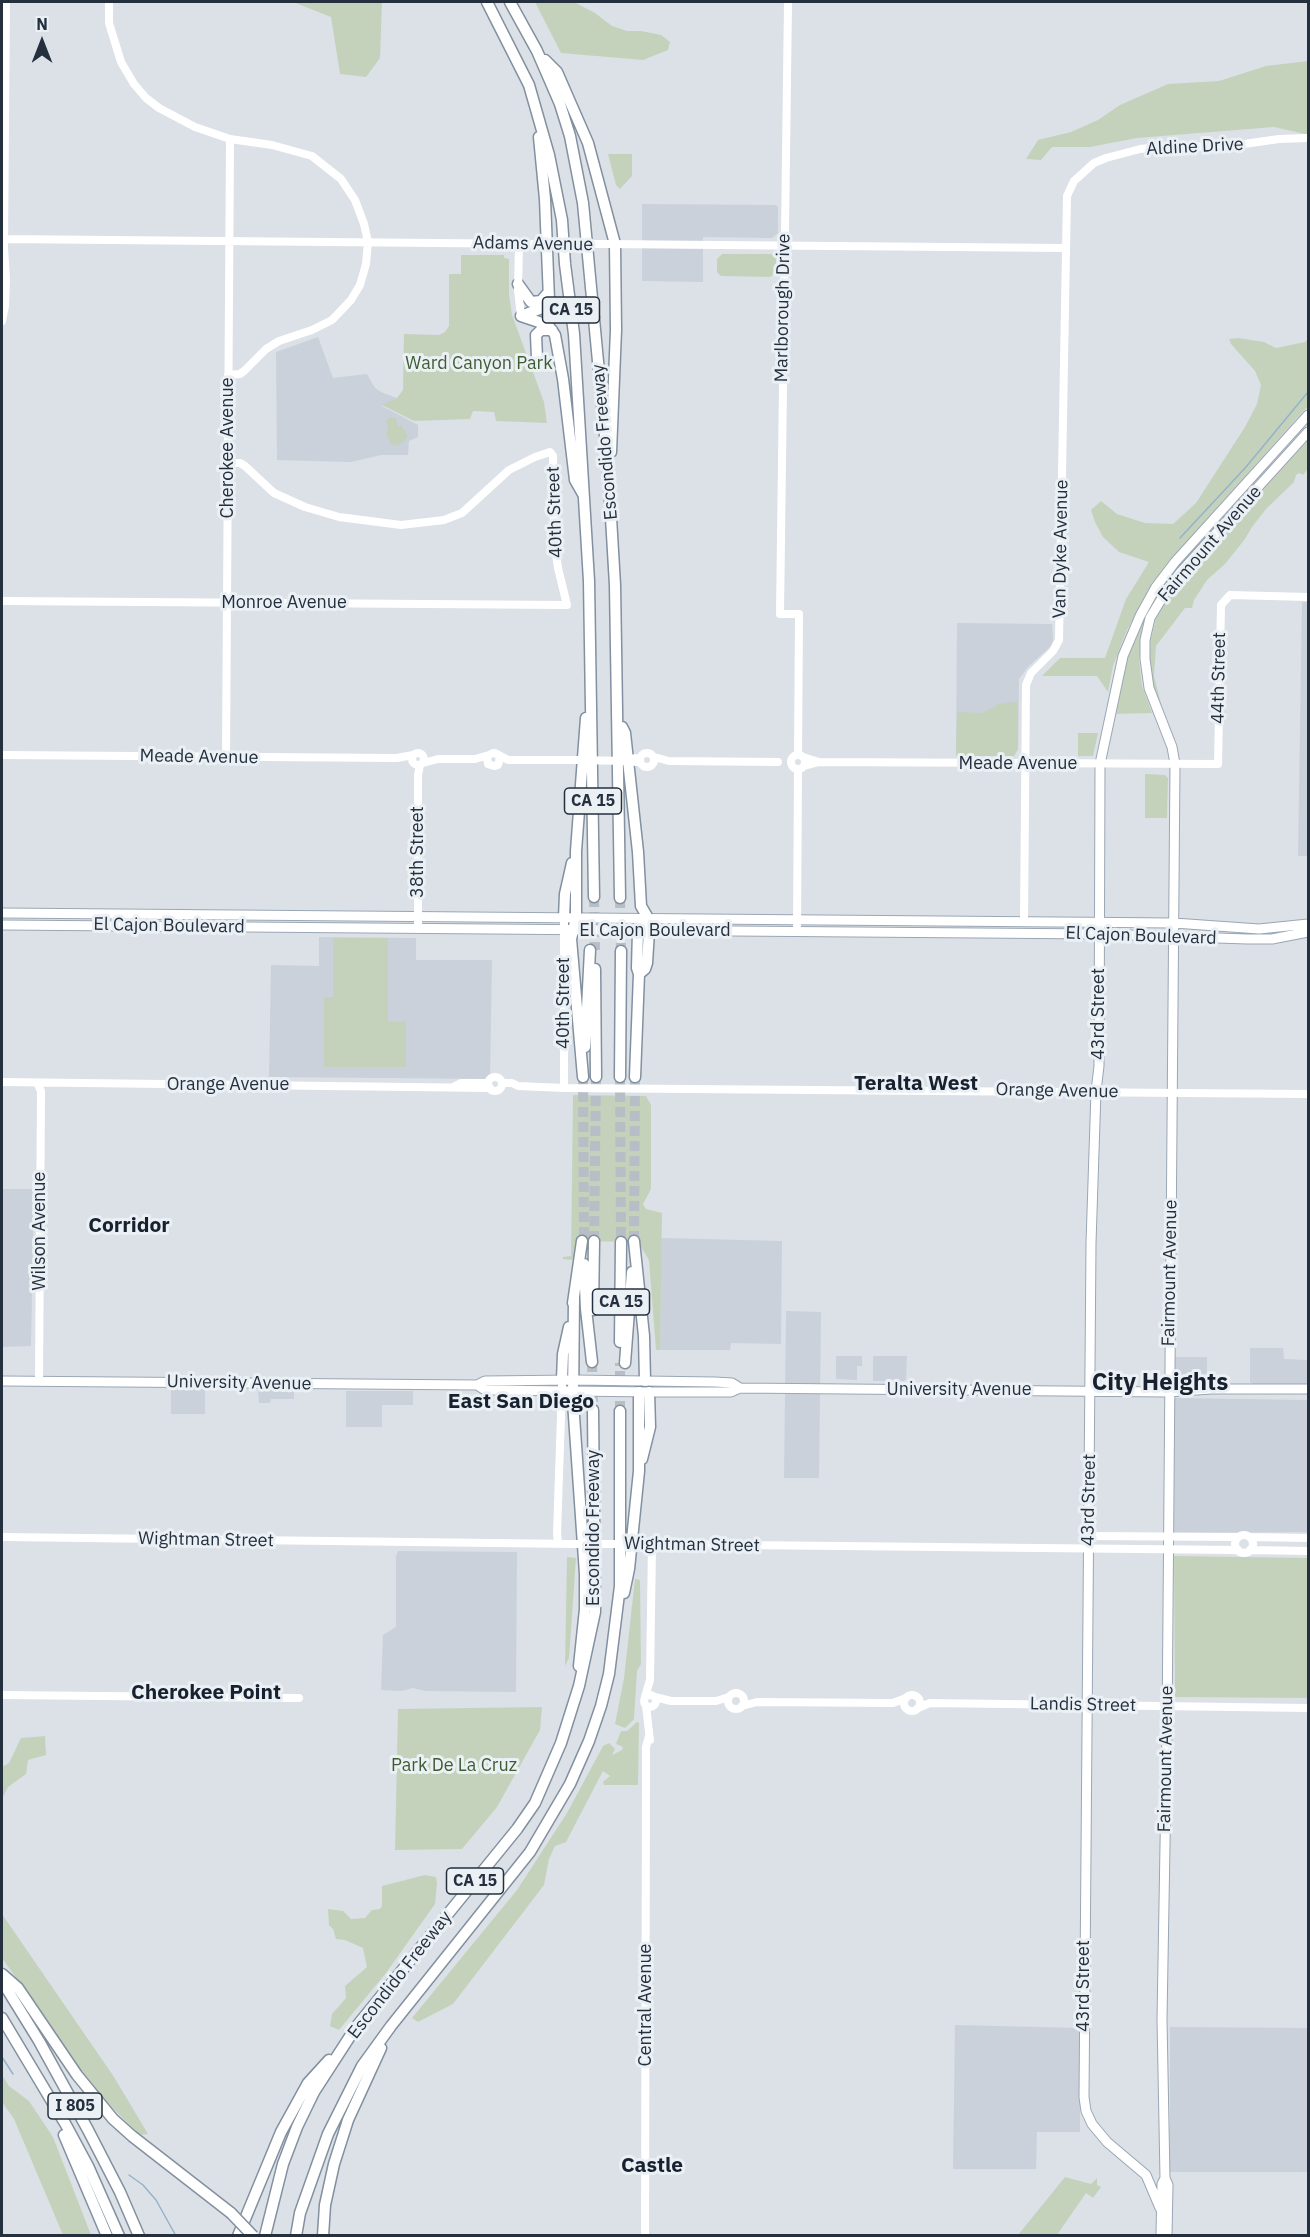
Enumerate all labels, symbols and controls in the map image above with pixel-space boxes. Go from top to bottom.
north arrow [12,12,72,72]
text: N [36,14,48,34]
street label: Aldine Drive [1146,134,1244,160]
street label: Adams Avenue [473,232,593,256]
street label: Marlborough Drive [771,233,795,383]
road number: CA 15 [542,297,600,323]
park label: Ward Canyon Park [405,353,553,375]
street label: Escondido Freeway [587,363,623,521]
street label: Cherokee Avenue [217,377,239,519]
street label: 40th Street [543,466,567,558]
street label: Van Dyke Avenue [1049,479,1073,619]
street label: Fairmount Avenue [1154,481,1266,607]
street label: Monroe Avenue [221,592,347,614]
street label: 44th Street [1207,632,1231,724]
street label: Meade Avenue [139,745,259,769]
street label: Meade Avenue [959,753,1077,775]
road number: CA 15 [564,788,622,814]
street label: 38th Street [407,806,429,898]
street label: El Cajon Boulevard [93,914,245,938]
street label: El Cajon Boulevard [579,920,731,942]
street label: El Cajon Boulevard [1065,923,1217,949]
street label: 40th Street [553,957,575,1049]
street label: 43rd Street [1088,968,1110,1060]
district label: Teralta West [854,1071,978,1097]
street label: Orange Avenue [167,1074,289,1096]
street label: Orange Avenue [995,1079,1119,1103]
street label: Wilson Avenue [29,1172,51,1290]
street label: Fairmount Avenue [1158,1199,1182,1347]
district label: Corridor [88,1213,170,1239]
road number: CA 15 [592,1289,650,1315]
district label: City Heights [1092,1369,1228,1397]
street label: University Avenue [166,1371,312,1395]
street label: University Avenue [886,1379,1032,1401]
district label: East San Diego [448,1389,594,1415]
street label: Escondido Freeway [583,1450,605,1606]
street label: 43rd Street [1077,1454,1101,1546]
street label: Wightman Street [138,1528,274,1552]
street label: Wightman Street [624,1533,760,1557]
district label: Cherokee Point [131,1680,281,1706]
street label: Fairmount Avenue [1154,1685,1178,1833]
street label: Landis Street [1030,1693,1136,1717]
park label: Park De La Cruz [391,1755,517,1777]
road number: CA 15 [446,1868,504,1894]
street label: Escondido Freeway [343,1907,457,2043]
street label: 43rd Street [1073,1940,1095,2032]
street label: Central Avenue [635,1944,657,2066]
road number: I 805 [48,2093,102,2119]
district label: Castle [621,2153,683,2179]

